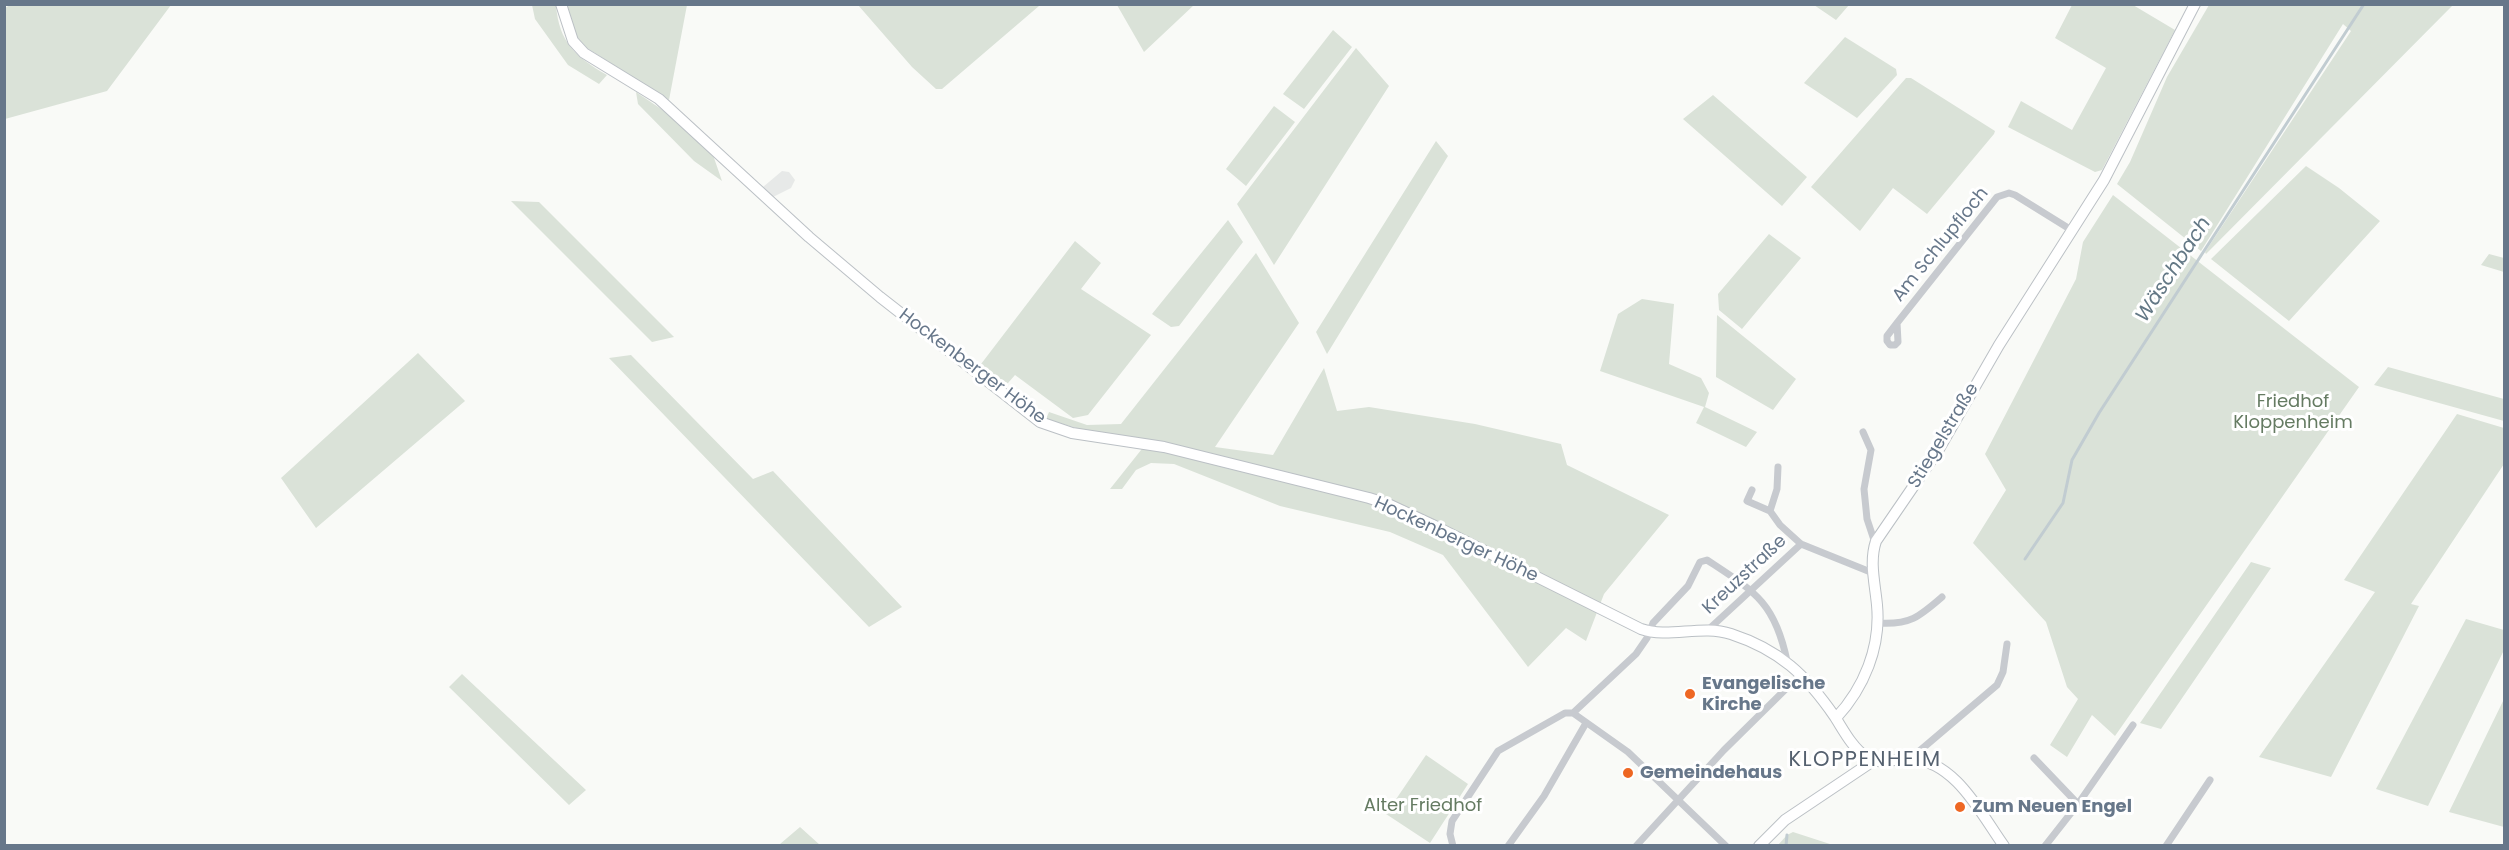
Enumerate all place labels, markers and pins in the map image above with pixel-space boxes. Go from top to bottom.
place label: Evangelische Kirche [1702,673,1825,716]
marker: Evangelische Kirche [1683,687,1697,701]
place label: Gemeindehaus [1640,762,1782,784]
marker: Gemeindehaus [1621,766,1635,780]
place label: Zum Neuen Engel [1972,796,2132,818]
marker: Zum Neuen Engel [1953,800,1967,814]

